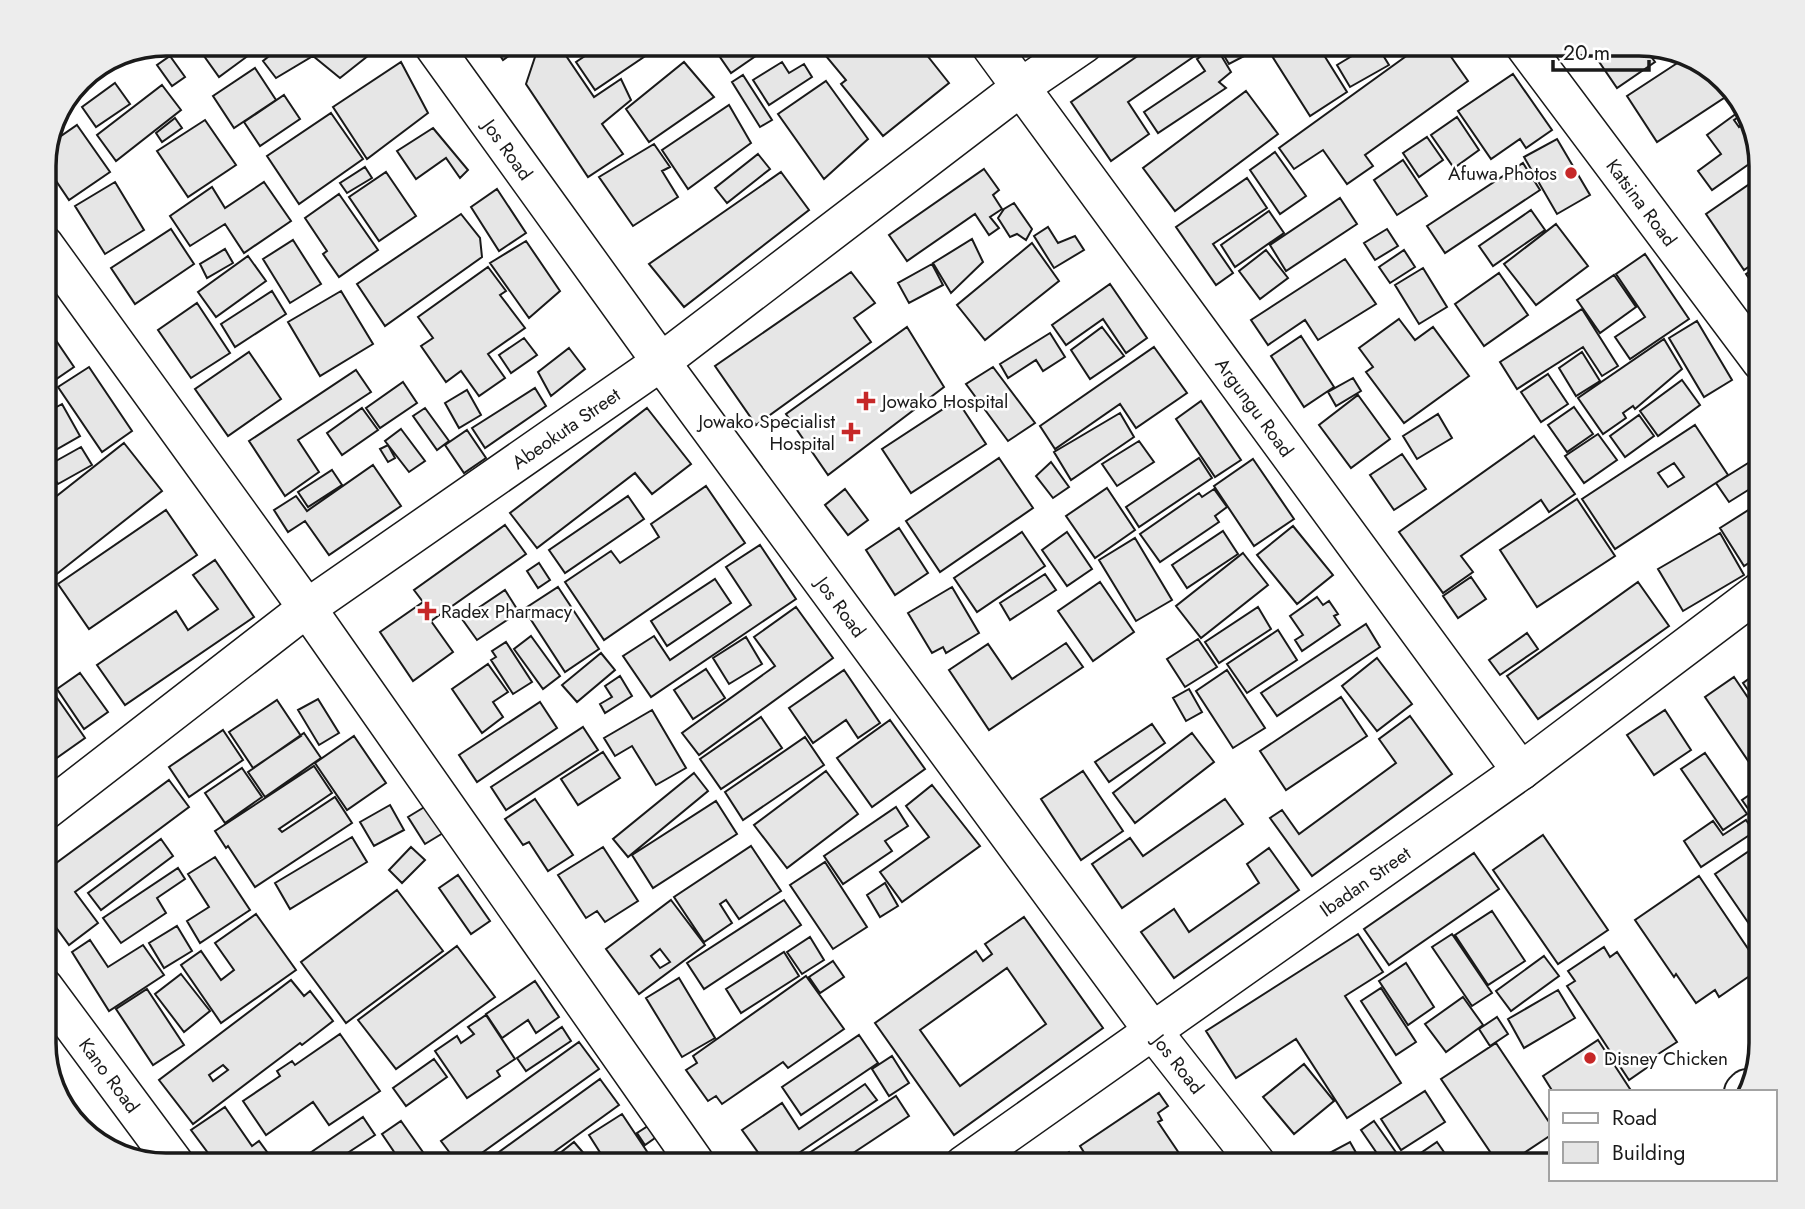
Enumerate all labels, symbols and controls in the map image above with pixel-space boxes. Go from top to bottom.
scale bar [1553,28,1649,72]
text: 20 m [1563,38,1610,68]
street label: Jos Road [475,111,539,186]
street label: Katsina Road [1600,154,1683,252]
place label: Afuwa Photos [1448,160,1557,187]
marker: Afuwa Photos [1563,165,1579,181]
street label: Argungu Road [1209,352,1300,463]
street label: Abeokuta Street [506,381,626,476]
place label: Jowako Hospital [879,388,1008,415]
marker: Jowako Hospital [856,391,876,411]
place label: Jowako Specialist Hospital [695,408,835,457]
marker: Jowako Specialist Hospital [841,422,861,442]
street label: Jos Road [808,569,872,643]
place label: Radex Pharmacy [441,598,573,625]
marker: Radex Pharmacy [419,603,435,619]
street label: Ibadan Street [1314,840,1417,923]
street label: Jos Road [1144,1026,1210,1100]
street label: Kano Road [72,1033,146,1119]
place label: Disney Chicken [1604,1045,1728,1072]
marker: Disney Chicken [1582,1050,1598,1066]
legend [1549,1090,1777,1181]
text: Road [1612,1103,1657,1133]
text: Building [1612,1138,1685,1168]

